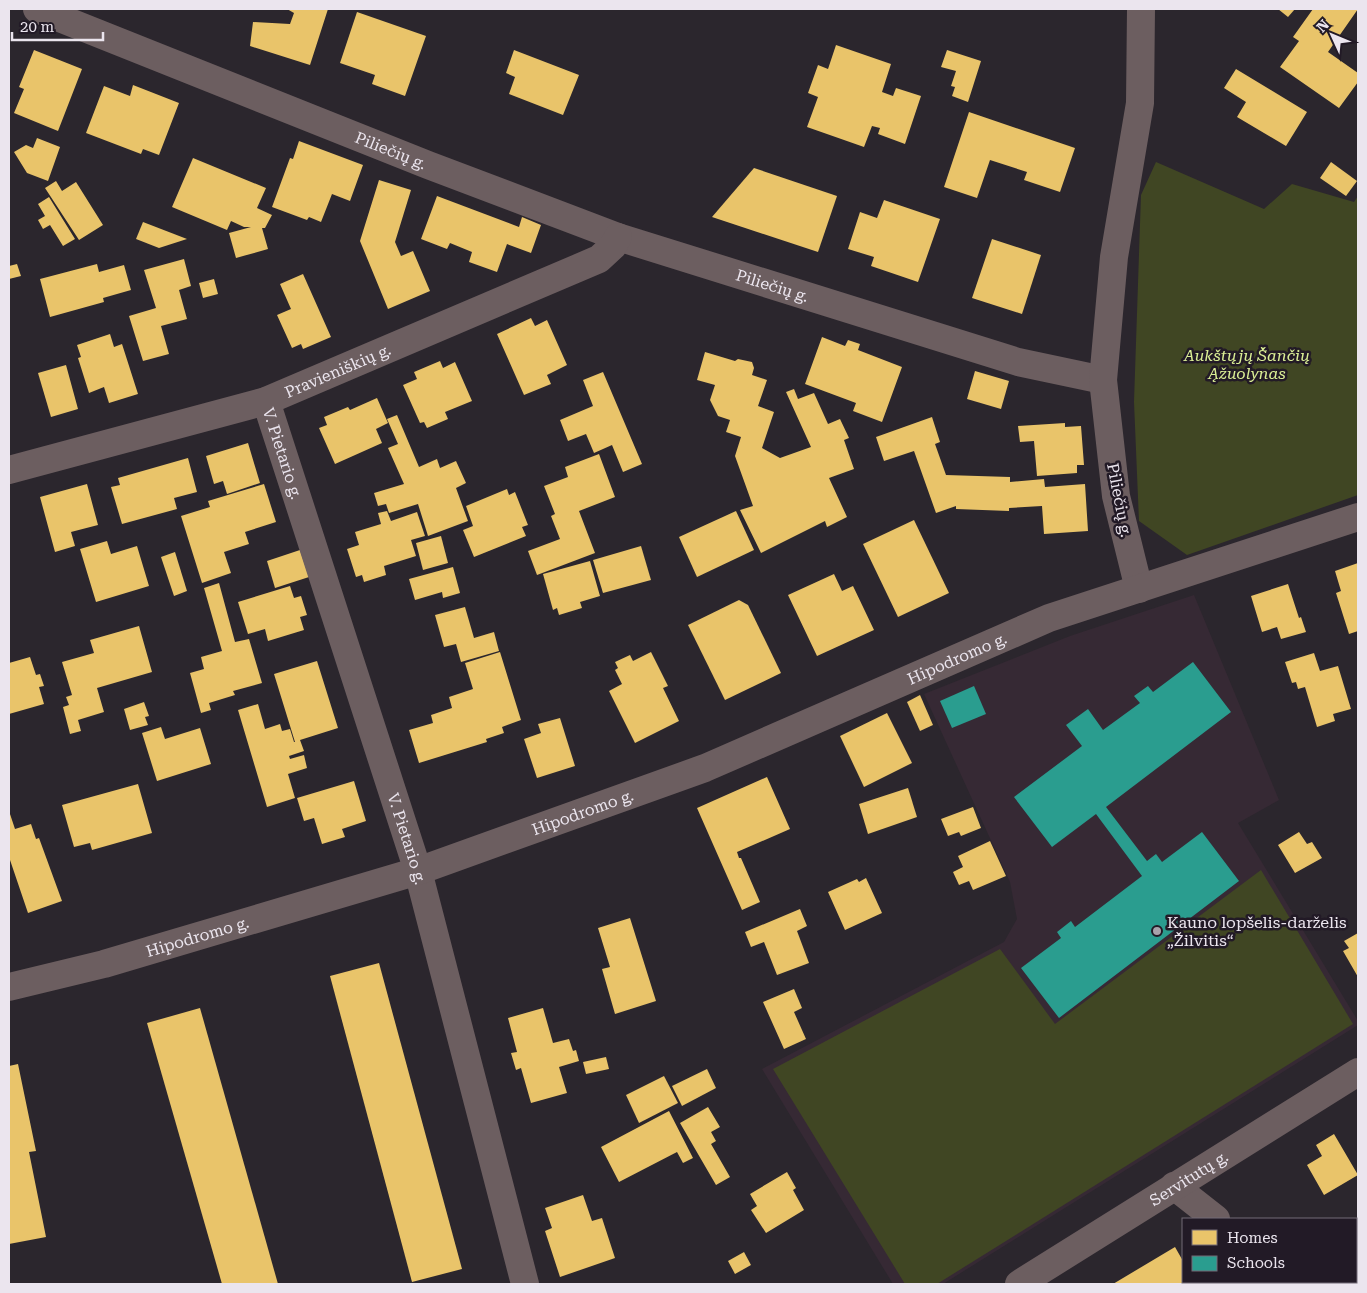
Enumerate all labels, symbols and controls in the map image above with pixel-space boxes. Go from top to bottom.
scale bar [12,10,104,42]
north arrow [1307,10,1357,60]
text: N [1313,16,1332,35]
text: 20 m [20,18,55,36]
street label: Piliečių g. [352,128,429,173]
street label: Piliečių g. [734,265,811,306]
street label: Pravieniškių g. [282,340,394,402]
park label: Aukštųjų Šančių Ąžuolynas [1183,346,1310,383]
street label: V. Pietario g. [259,405,306,502]
street label: Piliečių g. [1103,461,1136,539]
street label: Hipodromo g. [905,629,1010,689]
street label: Hipodromo g. [529,786,636,839]
street label: V. Pietario g. [383,791,430,887]
street label: Hipodromo g. [144,913,251,961]
place label: Kauno lopšelis-darželis „Žilvitis“ [1167,913,1347,950]
marker: Kauno lopšelis-darželis „Žilvitis“ [1151,925,1163,937]
street label: Servitutų g. [1146,1147,1232,1210]
legend [1182,1218,1357,1283]
text: Homes [1227,1229,1278,1247]
text: Schools [1227,1254,1285,1272]

